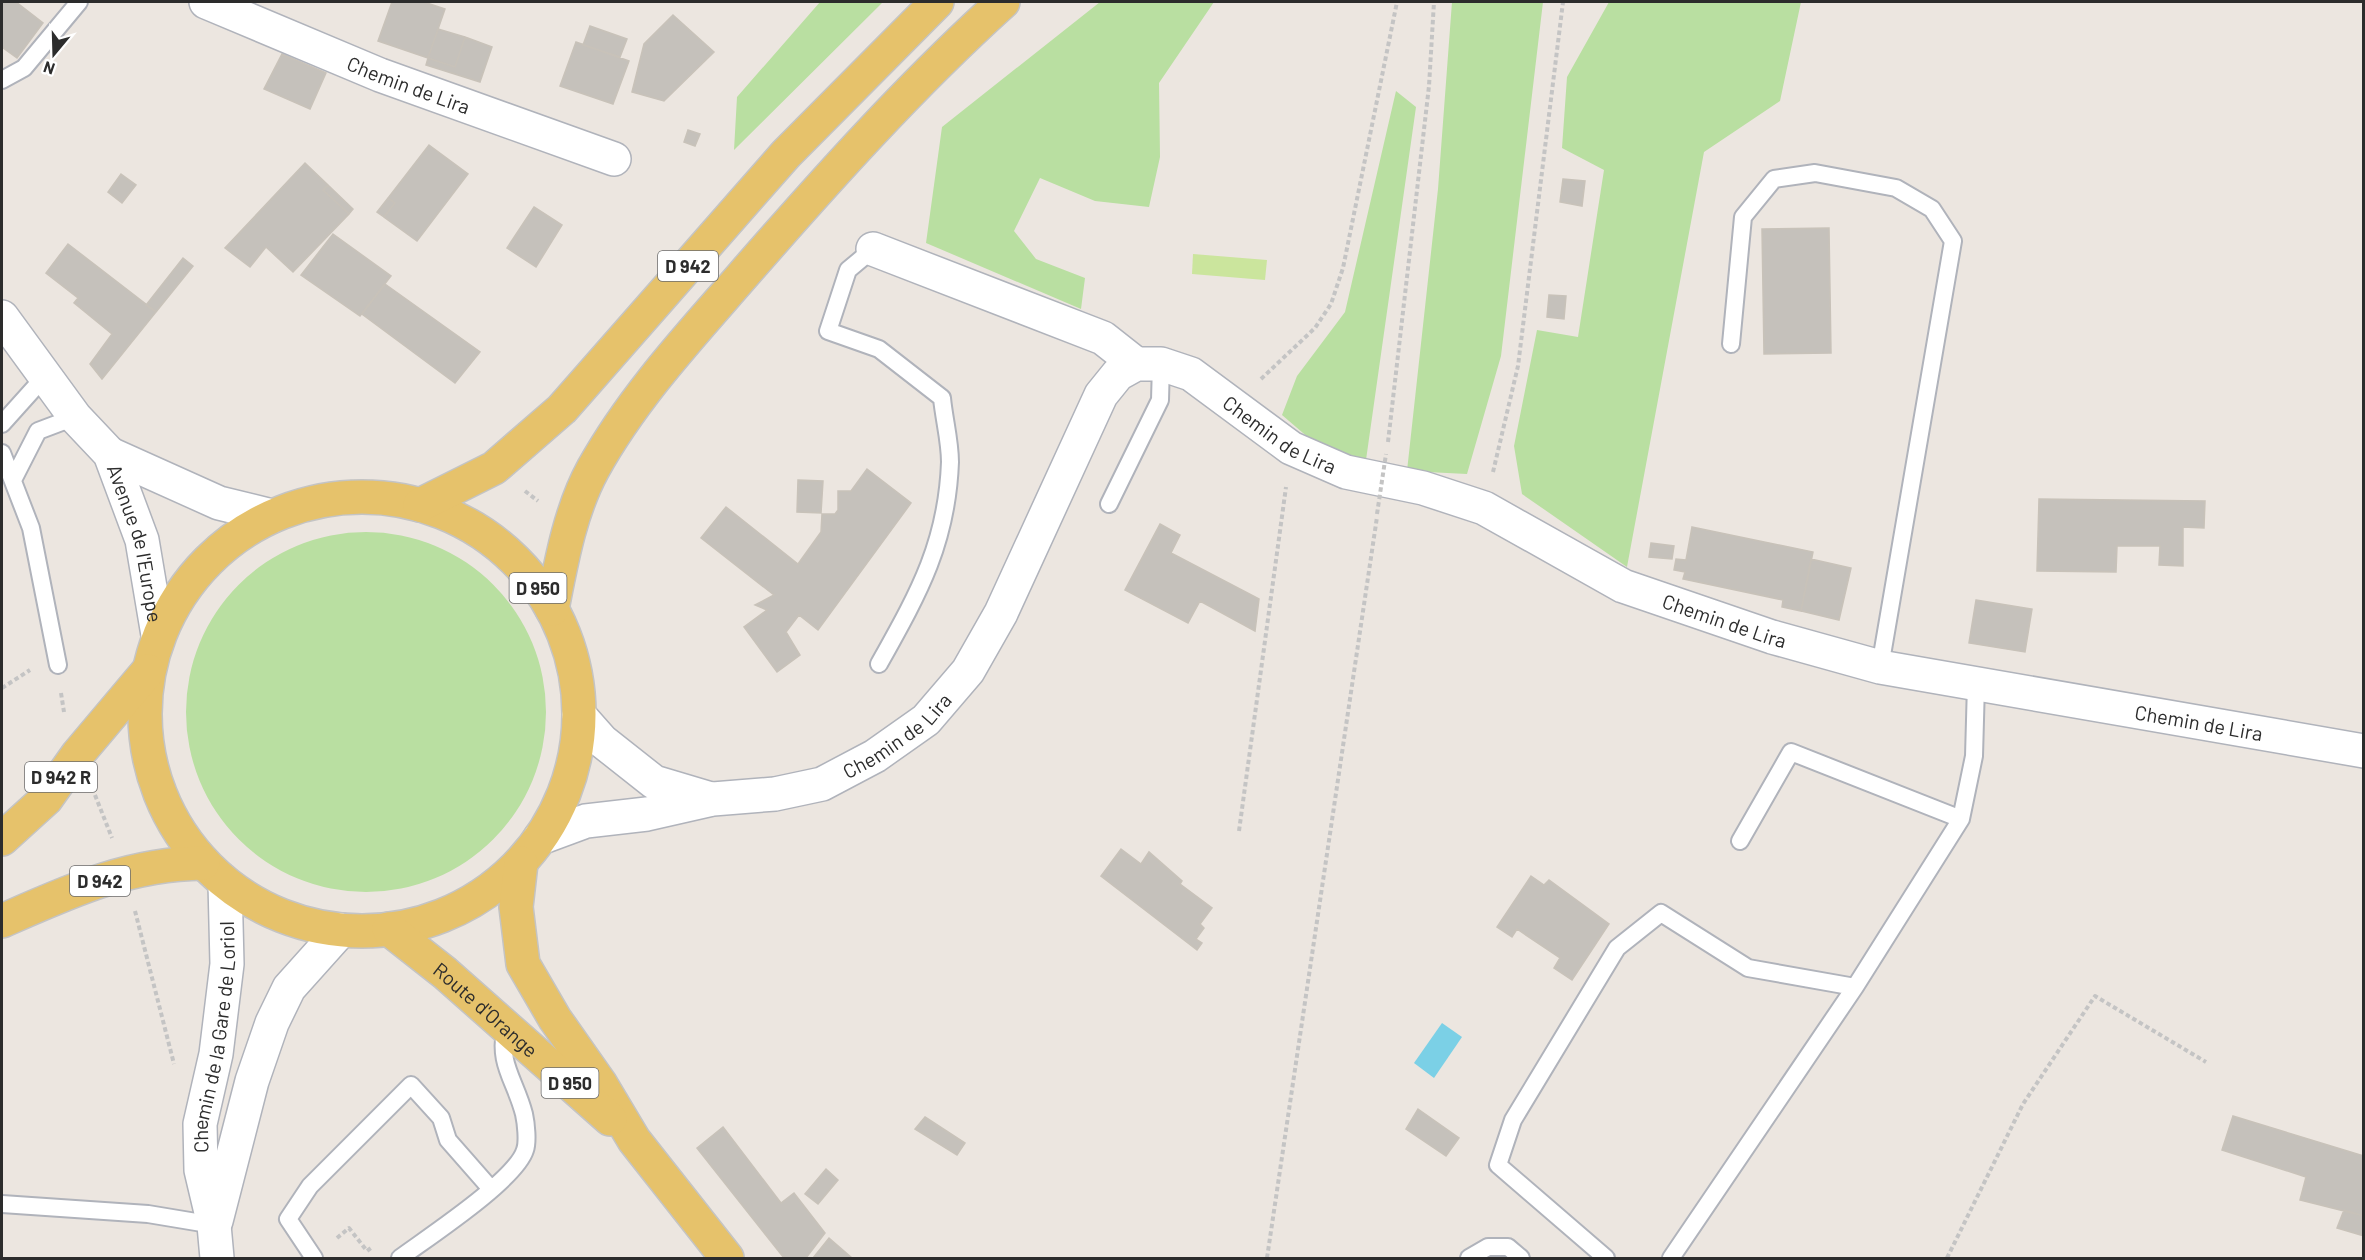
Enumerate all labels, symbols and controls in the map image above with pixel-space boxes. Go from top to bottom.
north arrow [24,24,84,84]
street label: Chemin de Lira [344,51,473,118]
text: N [41,58,57,79]
road number: D 942 [658,251,718,281]
street label: Chemin de Lira [1219,390,1340,478]
street label: Avenue de l'Europe [103,461,168,624]
road number: D 950 [510,573,566,603]
street label: Chemin de Lira [1659,588,1789,652]
street label: Chemin de Lira [838,688,956,783]
street label: Chemin de Lira [2133,699,2265,745]
road number: D 942 R [25,762,97,792]
road number: D 942 [70,866,130,896]
street label: Chemin de la Gare de Loriol [188,921,239,1153]
street label: Route d'Orange [429,957,543,1062]
road number: D 950 [542,1068,598,1098]

